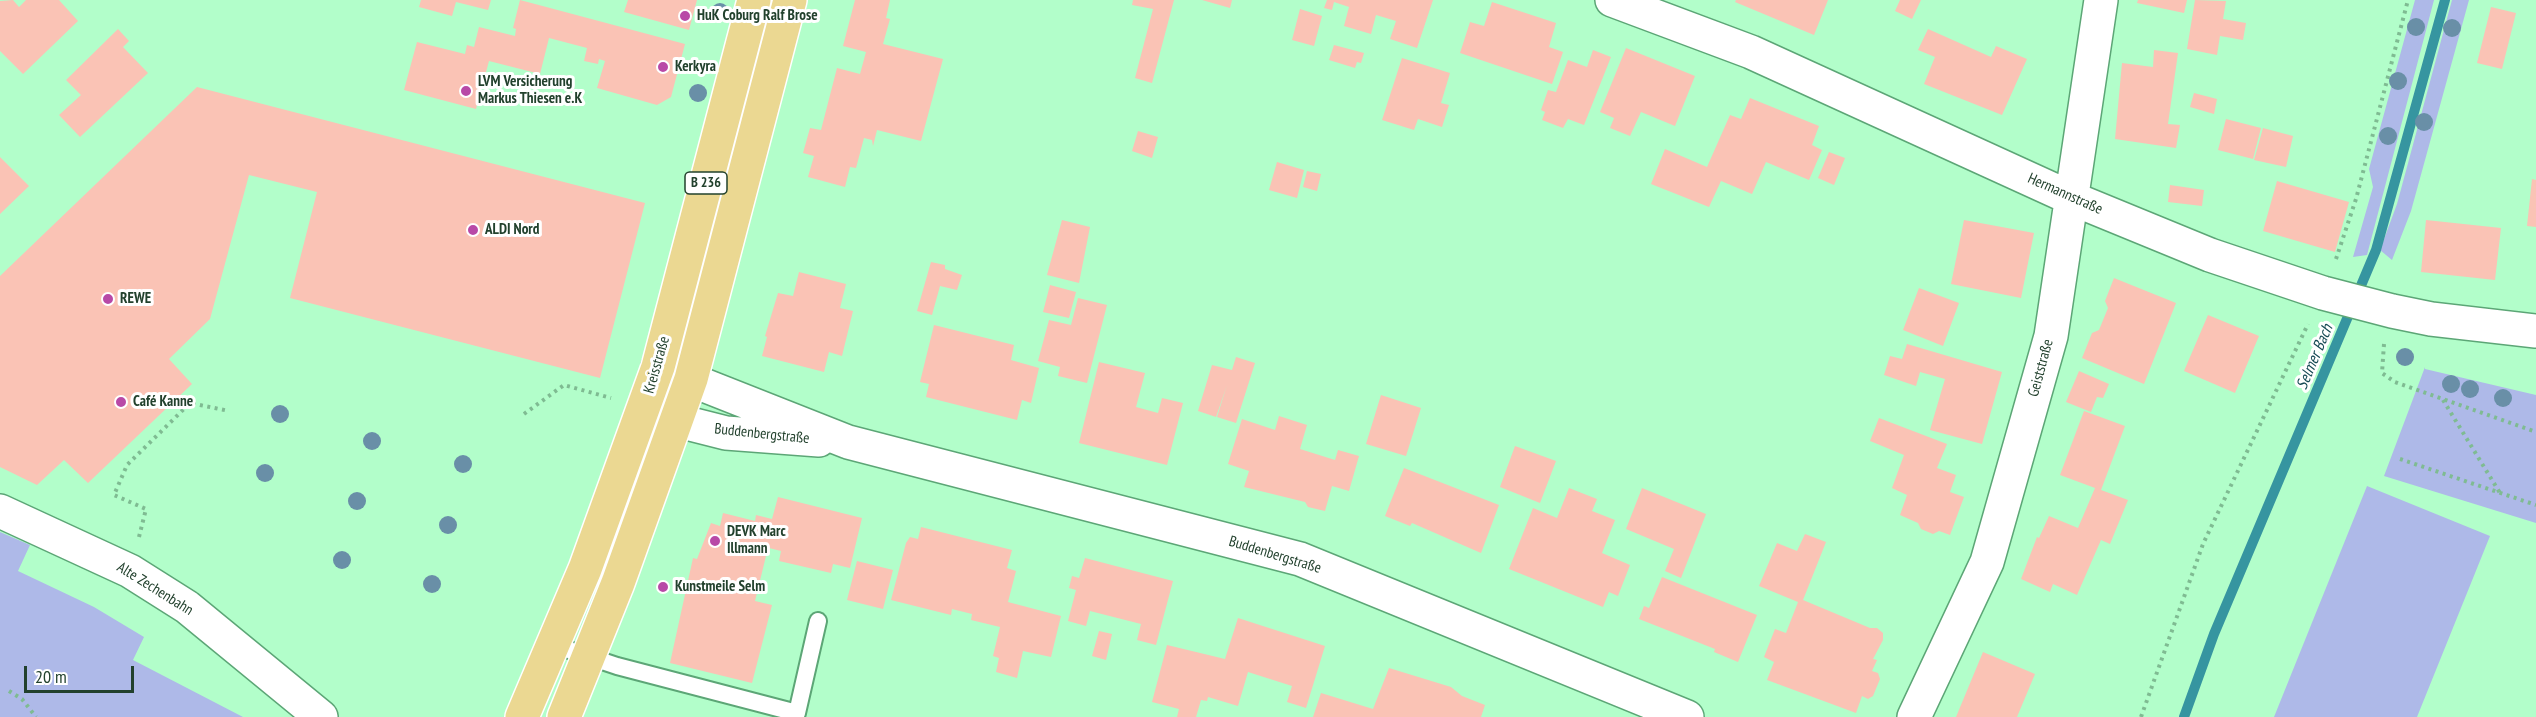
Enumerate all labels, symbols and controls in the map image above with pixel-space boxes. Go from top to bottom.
place label: HuK Coburg Ralf Brose [697,7,818,25]
marker: HuK Coburg Ralf Brose [678,9,692,23]
place label: Kerkyra [675,58,716,76]
marker: Kerkyra [656,60,670,74]
place label: LVM Versicherung Markus Thiesen e.K [478,73,582,108]
marker: LVM Versicherung Markus Thiesen e.K [459,84,473,98]
street label: Hermannstraße [2025,169,2105,219]
road number: B 236 [685,172,727,194]
place label: ALDI Nord [485,221,539,239]
marker: ALDI Nord [466,223,480,237]
place label: REWE [120,290,151,308]
marker: REWE [101,292,115,306]
water label: Selmer Bach [2293,322,2337,392]
street label: Kreisstraße [640,334,674,396]
street label: Geiststraße [2025,337,2057,399]
place label: Café Kanne [133,393,193,411]
marker: Café Kanne [114,395,128,409]
street label: Buddenbergstraße [714,420,810,448]
place label: DEVK Marc Illmann [727,523,786,558]
street label: Buddenbergstraße [1227,532,1323,578]
marker: DEVK Marc Illmann [708,534,722,548]
street label: Alte Zechenbahn [114,558,196,620]
place label: Kunstmeile Selm [675,578,765,596]
marker: Kunstmeile Selm [656,580,670,594]
scale bar [27,654,136,692]
text: 20 m [35,665,67,688]

